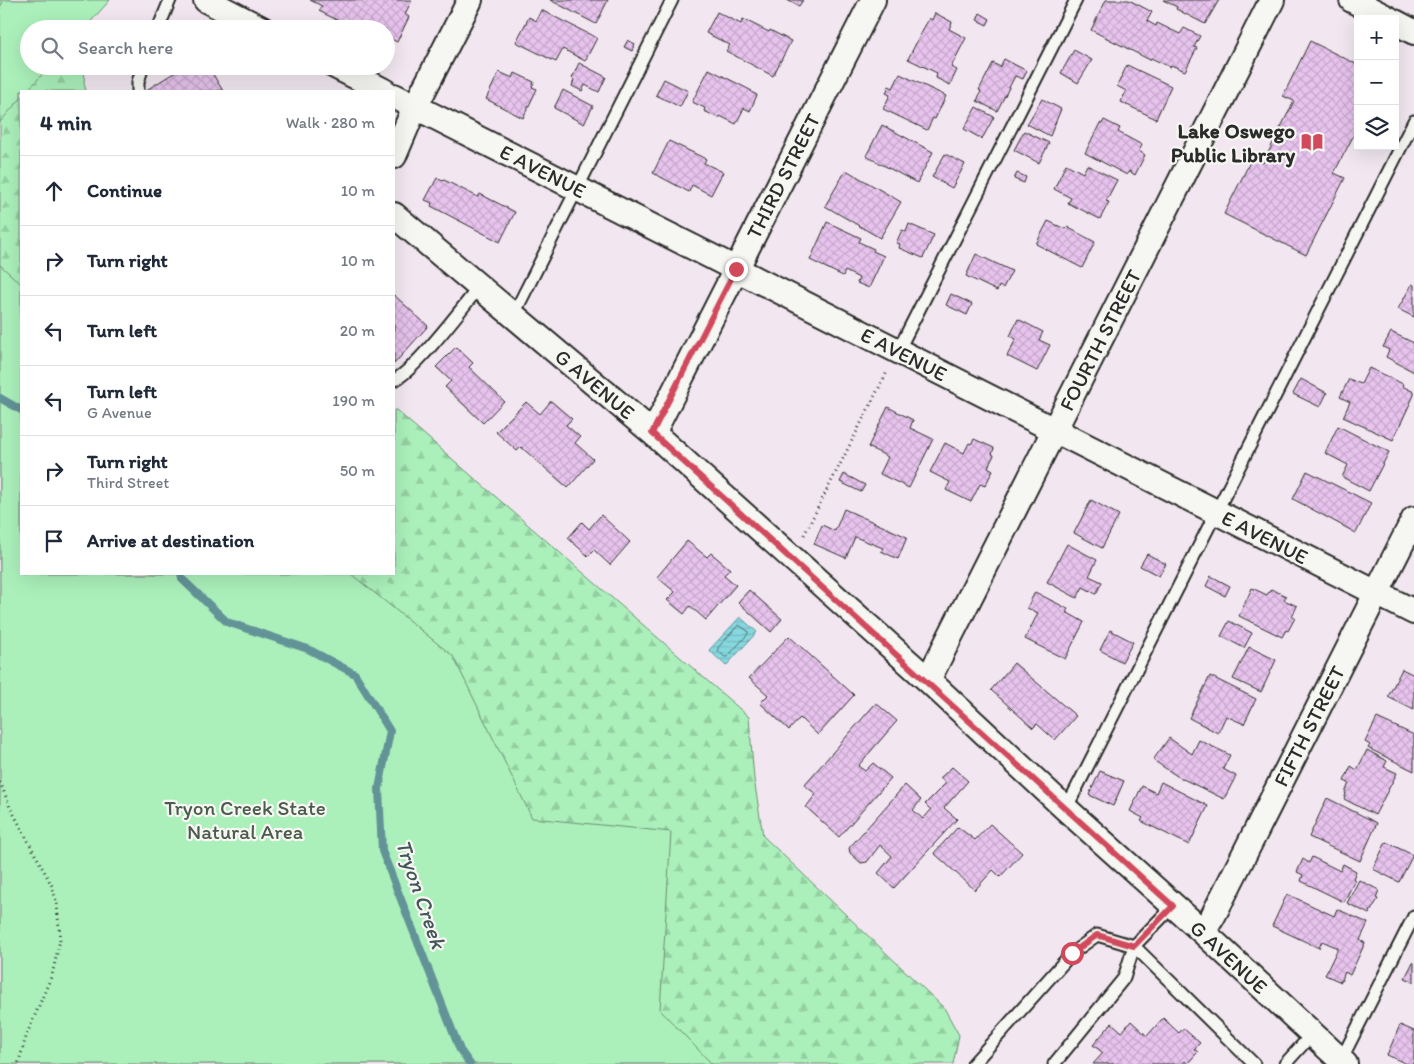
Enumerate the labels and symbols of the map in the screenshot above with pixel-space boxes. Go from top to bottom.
street label: THIRD STREET [741,109,825,243]
place label: Lake Oswego Public Library [1171,118,1295,168]
library icon: Lake Oswego Public Library [1299,129,1325,155]
street label: E AVENUE [496,139,591,203]
route end [725,258,748,281]
street label: FOURTH STREET [1054,265,1146,415]
street label: E AVENUE [857,322,952,386]
street label: G AVENUE [550,343,640,425]
street label: E AVENUE [1218,505,1313,569]
street label: FIFTH STREET [1268,661,1350,790]
park label: Tryon Creek State Natural Area [164,795,326,844]
water label: Tryon Creek [390,836,453,954]
street label: G AVENUE [1185,915,1273,999]
route start [1061,942,1084,965]

